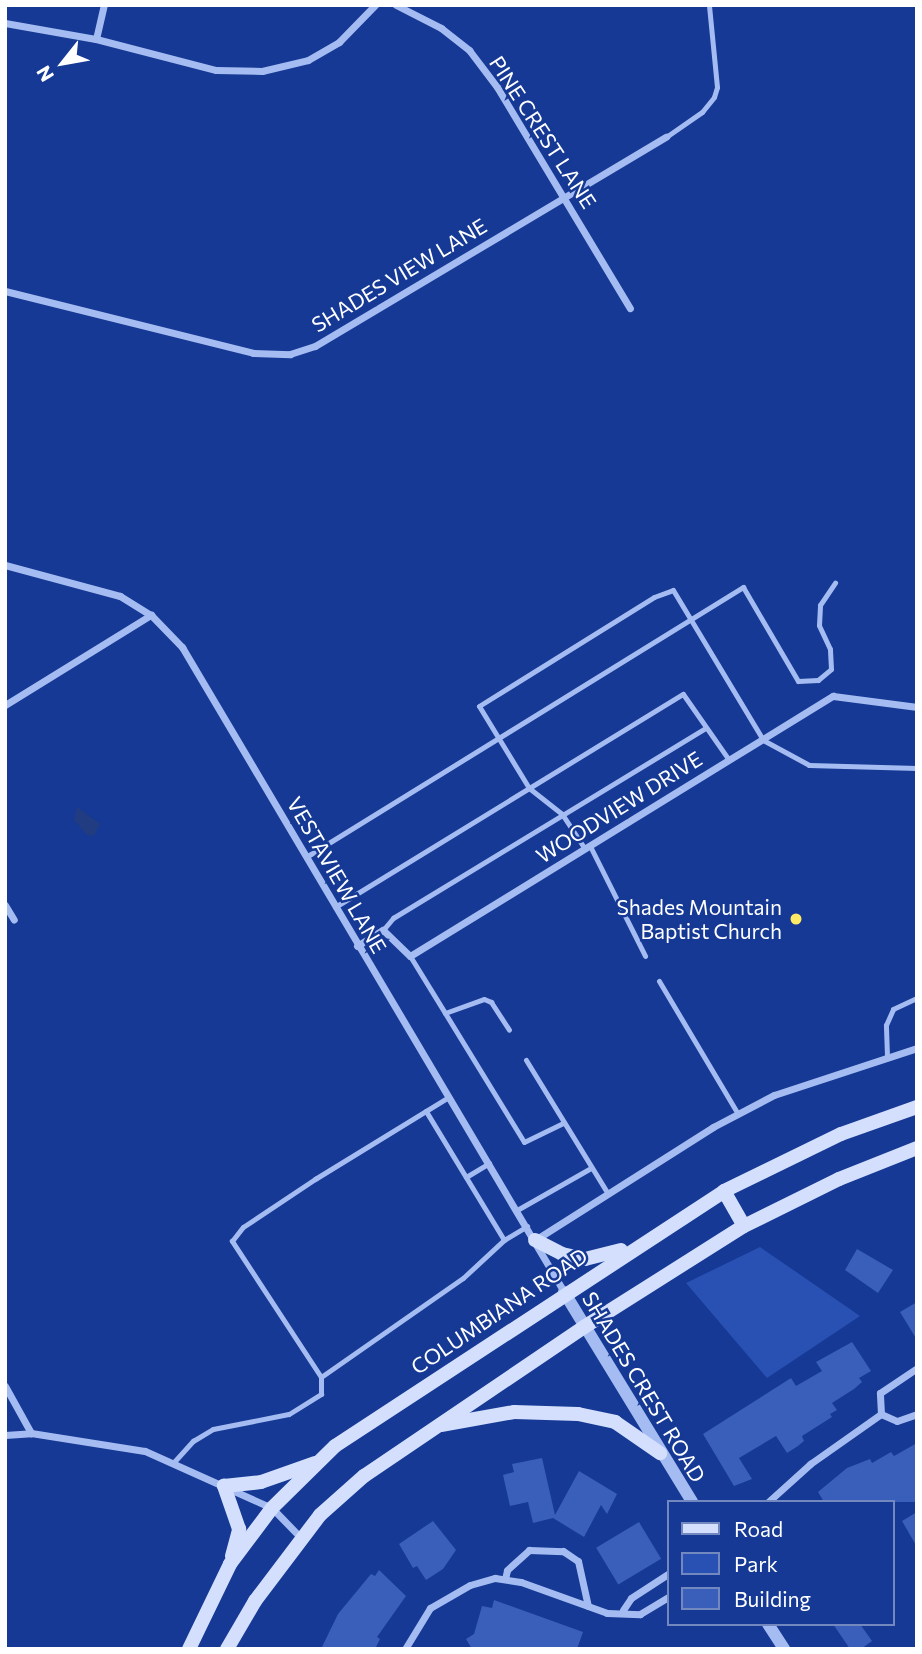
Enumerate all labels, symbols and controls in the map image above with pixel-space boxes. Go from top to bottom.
north arrow [28,28,98,98]
street label: PINE CREST LANE [484,51,602,213]
text: N [31,62,58,86]
street label: SHADES VIEW LANE [307,213,491,337]
street label: WOODVIEW DRIVE [531,746,707,868]
street label: VESTAVIEW LANE [282,792,392,958]
place label: Shades Mountain Baptist Church [617,894,782,944]
marker: Shades Mountain Baptist Church [788,911,804,927]
street label: COLUMBIANA ROAD [406,1243,592,1379]
street label: SHADES CREST ROAD [577,1287,711,1487]
legend [666,1500,894,1626]
text: Road [734,1516,783,1541]
text: Park [734,1551,778,1576]
text: Building [734,1586,811,1611]

